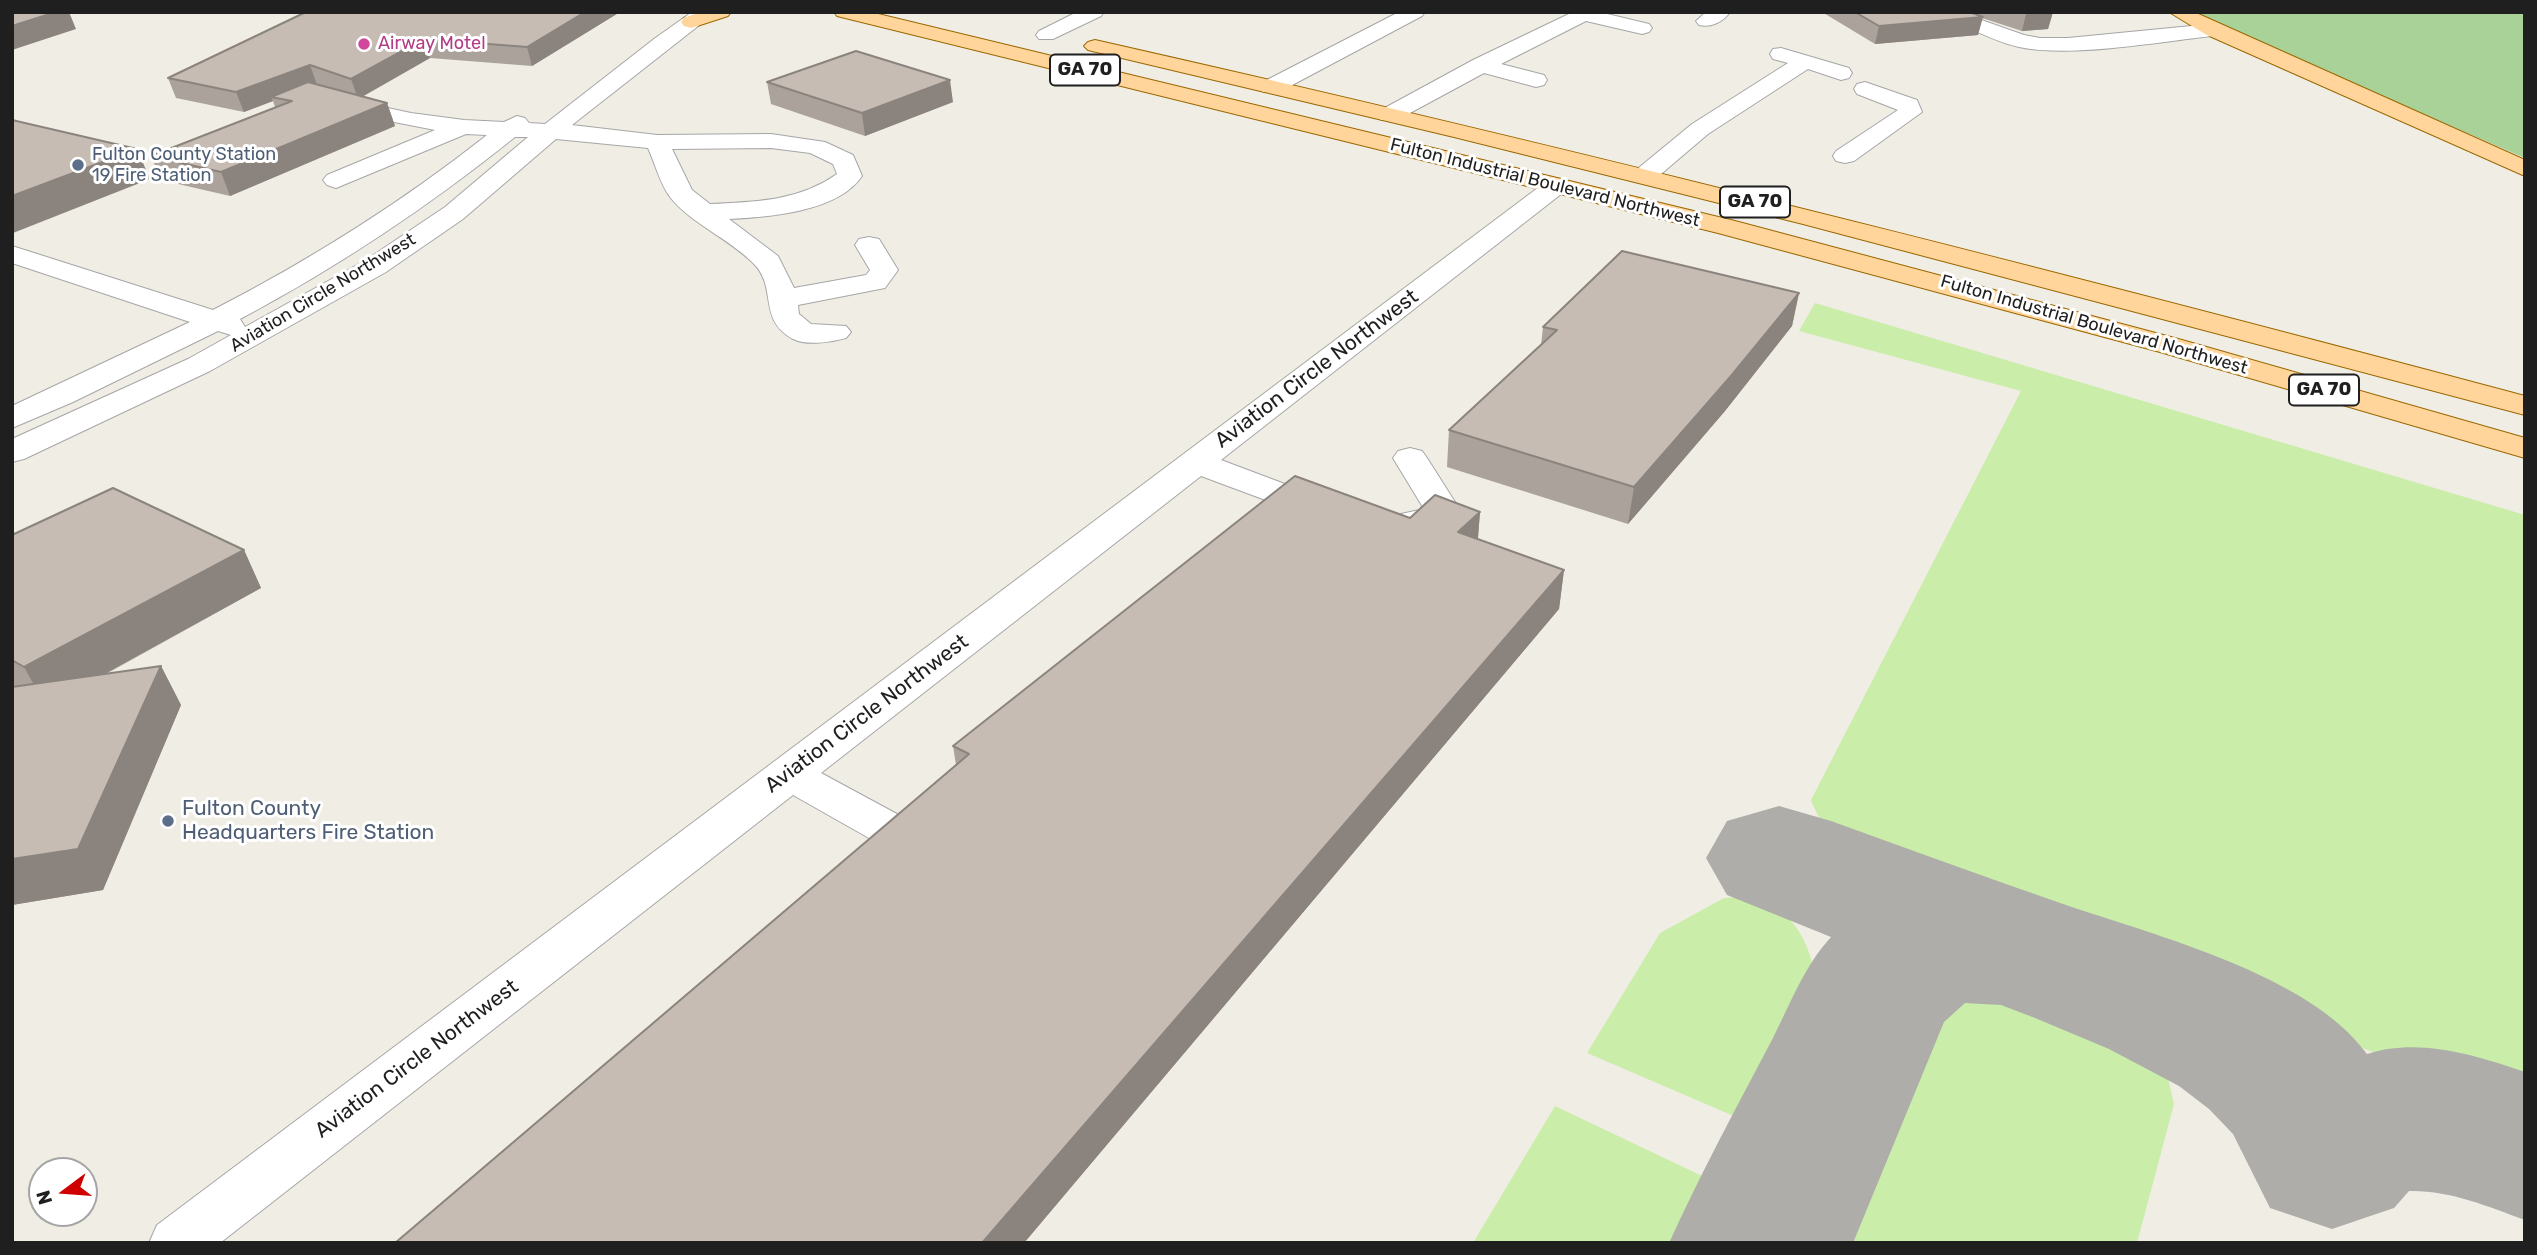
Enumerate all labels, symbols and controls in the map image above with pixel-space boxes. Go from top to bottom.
place label: Airway Motel [378,33,486,55]
marker: Airway Motel [356,36,372,52]
road number: GA 70 [1050,54,1120,86]
street label: Fulton Industrial Boulevard Northwest [1388,134,1702,232]
place label: Fulton County Station 19 Fire Station [92,144,276,186]
marker: Fulton County Station 19 Fire Station [70,157,86,173]
road number: GA 70 [1720,186,1790,218]
street label: Aviation Circle Northwest [226,229,420,357]
street label: Fulton Industrial Boulevard Northwest [1938,271,2250,379]
street label: Aviation Circle Northwest [1210,284,1424,454]
road number: GA 70 [2289,374,2359,406]
street label: Aviation Circle Northwest [760,629,974,799]
place label: Fulton County Headquarters Fire Station [182,796,434,846]
marker: Fulton County Headquarters Fire Station [160,813,176,829]
street label: Aviation Circle Northwest [310,974,524,1144]
north arrow [28,1157,98,1227]
text: N [31,1188,57,1207]

